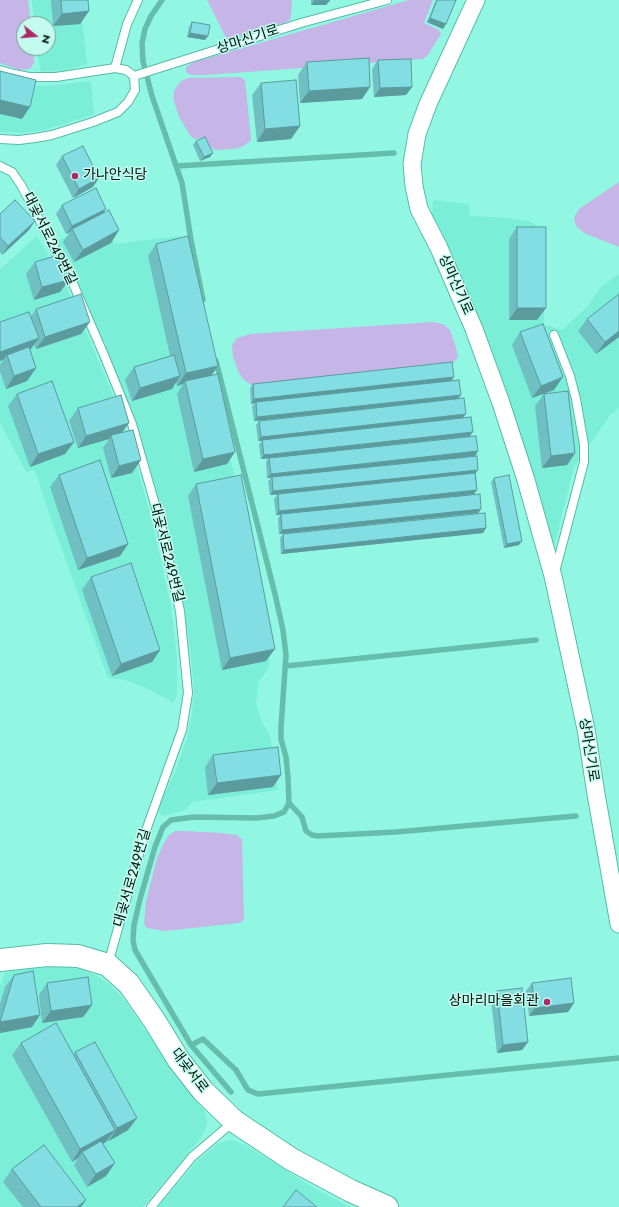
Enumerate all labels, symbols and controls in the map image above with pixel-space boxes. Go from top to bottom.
north arrow [16,16,56,56]
street label: 상마신기로 [215,22,281,58]
text: N [38,33,55,46]
place label: 가나안식당 [83,168,147,184]
marker: 가나안식당 [70,171,80,181]
street label: 대곶서로249번길 [18,190,80,288]
street label: 상마신기로 [434,252,476,318]
street label: 대곶서로249번길 [146,502,186,604]
street label: 상마신기로 [575,717,601,783]
street label: 대곶서로249번길 [111,827,155,929]
place label: 상마리마을회관 [449,994,539,1010]
marker: 상마리마을회관 [542,997,552,1007]
street label: 대곶서로 [167,1045,211,1097]

